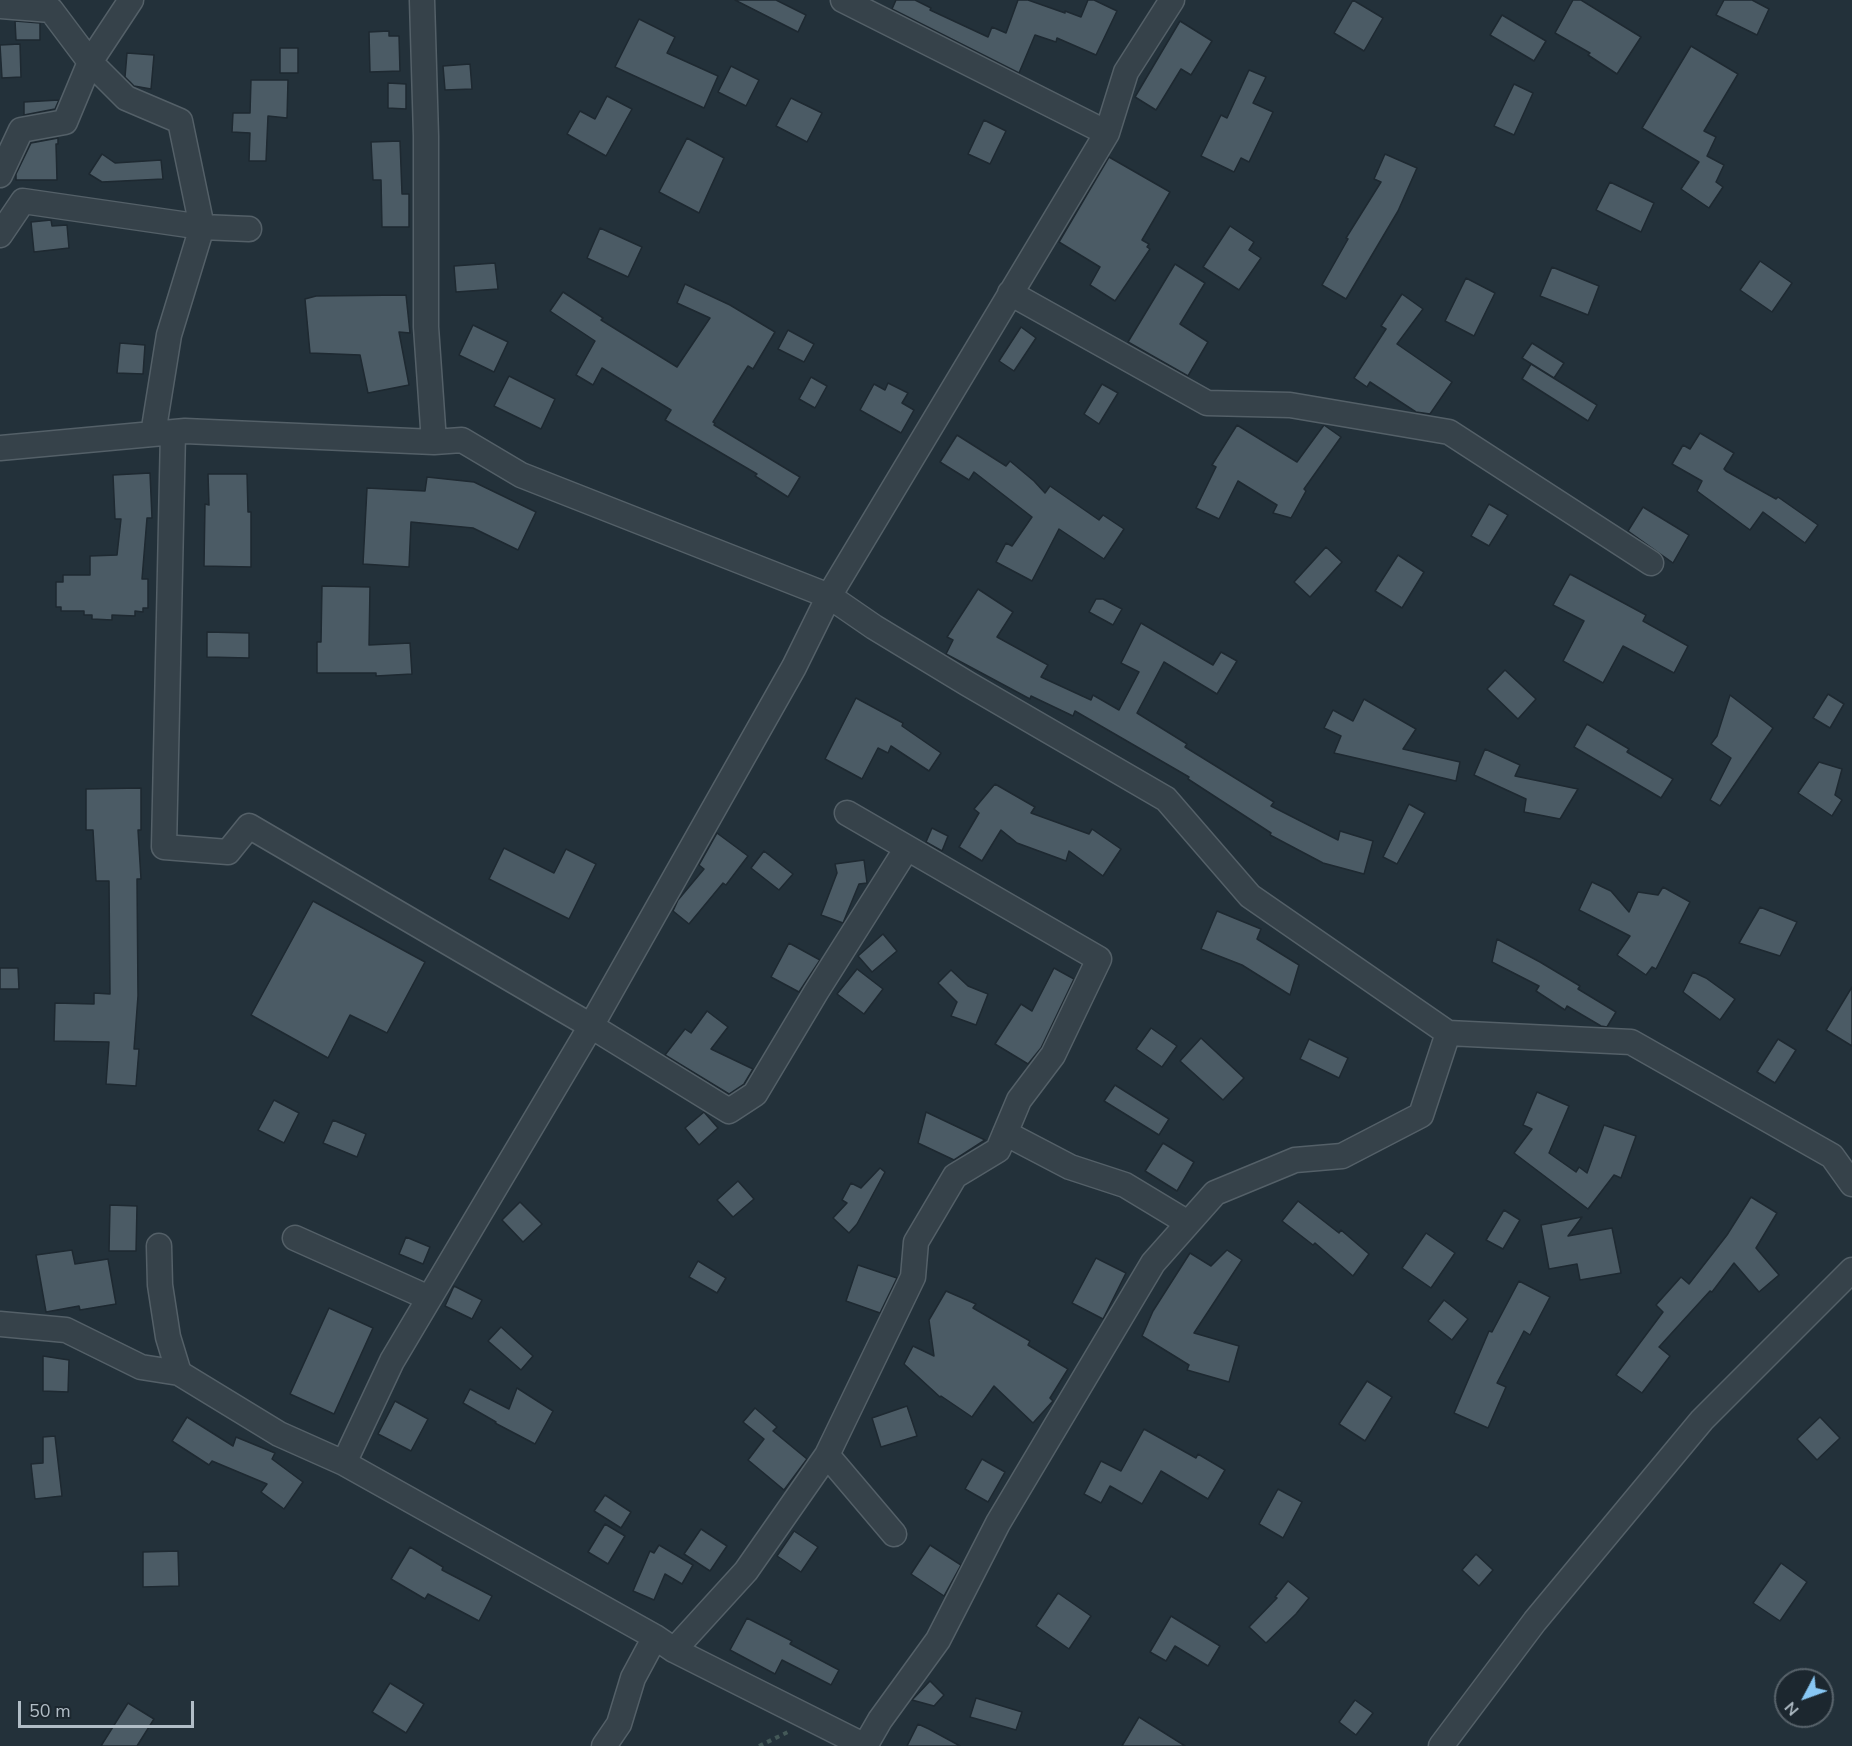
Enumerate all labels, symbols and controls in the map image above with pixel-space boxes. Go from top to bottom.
north arrow [1774,1668,1834,1728]
scale bar [21,1689,196,1727]
text: N [1780,1697,1804,1720]
text: 50 m [29,1699,71,1723]

